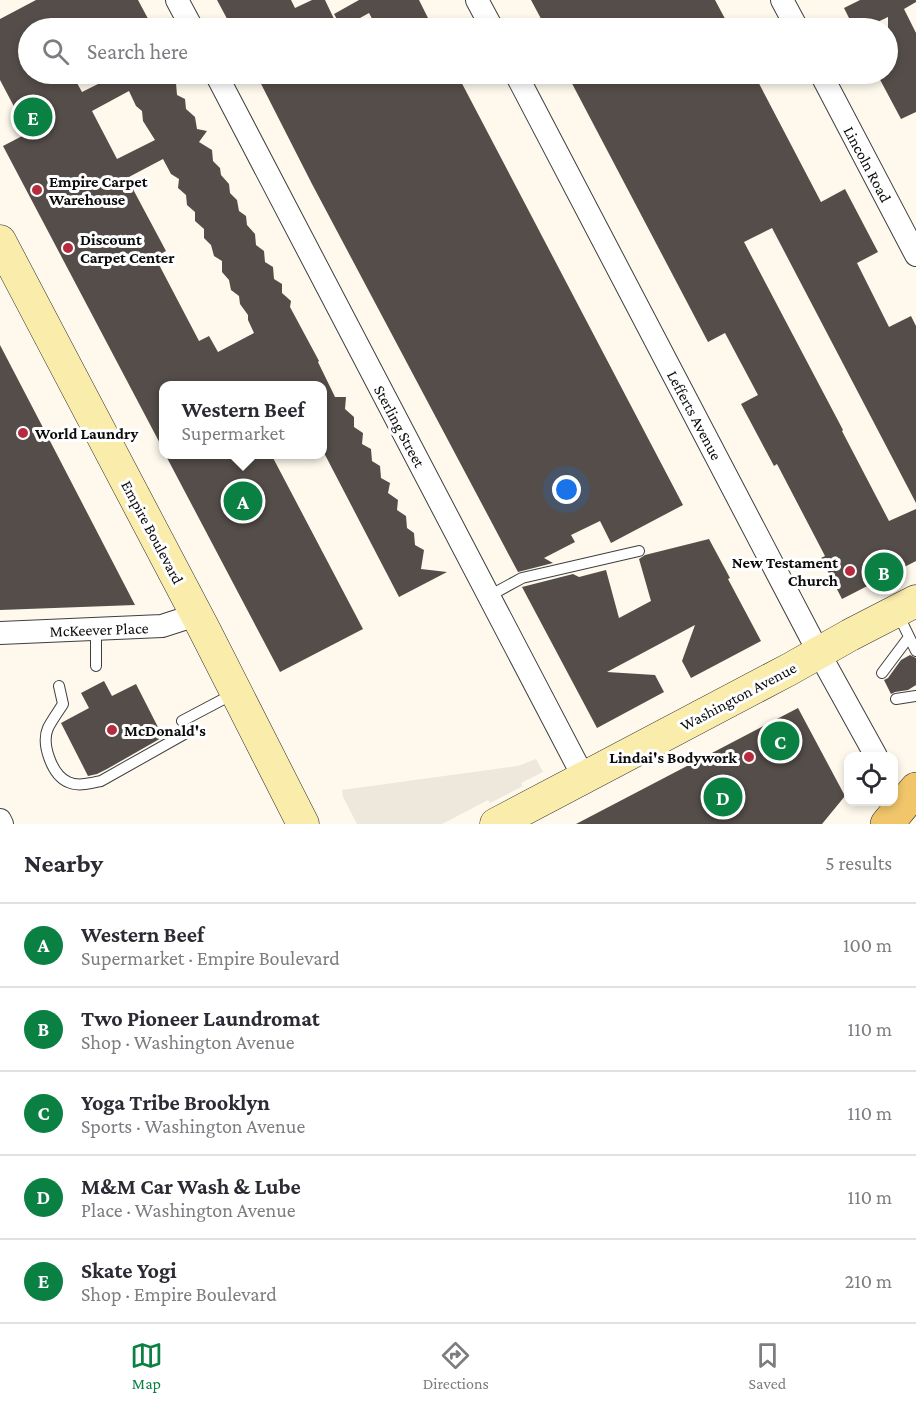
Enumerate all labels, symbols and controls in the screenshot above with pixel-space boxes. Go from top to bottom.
search box [18,18,898,84]
icon: search [39,35,72,68]
text: Search here [87,39,188,64]
pin: E [14,94,52,140]
street label: Lincoln Road [840,123,895,206]
place label: Empire Carpet Warehouse [48,173,148,208]
marker: Empire Carpet Warehouse [30,183,44,197]
place label: Discount Carpet Center [80,231,175,266]
marker: Discount Carpet Center [61,241,75,255]
street label: Lefferts Avenue [664,368,725,463]
popup [159,381,327,459]
street label: Sterling Street [370,382,429,471]
text: Western Beef [181,397,305,422]
text: Supermarket [181,422,285,444]
place label: World Laundry [34,425,138,442]
marker: World Laundry [16,426,30,440]
your location [552,475,581,504]
street label: Empire Boulevard [117,478,187,588]
pin: A [224,478,262,524]
pin: B [864,550,904,594]
place label: New Testament Church [732,554,838,589]
marker: New Testament Church [843,564,857,578]
street label: McKeever Place [49,619,149,640]
street label: Washington Avenue [677,659,799,735]
pin: C [760,718,800,764]
place label: McDonald's [124,722,206,739]
marker: McDonald's [105,723,119,737]
place label: Lindai's Bodywork [609,749,737,766]
marker: Lindai's Bodywork [742,750,756,764]
map controls [844,752,898,806]
button: locate [844,752,898,806]
pin: D [704,774,742,820]
text: Nearby [24,849,103,878]
text: 5 results [825,852,892,874]
text: Western Beef [81,922,204,947]
text: A [38,934,49,956]
text: 100 m [843,934,892,956]
text: Supermarket · Empire Boulevard [81,947,340,969]
text: Two Pioneer Laundromat [81,1006,320,1031]
text: B [38,1018,49,1040]
text: 110 m [848,1018,892,1040]
text: Shop · Washington Avenue [81,1031,295,1053]
text: Yoga Tribe Brooklyn [81,1090,270,1115]
text: C [37,1102,50,1124]
text: 110 m [848,1102,892,1124]
text: Sports · Washington Avenue [81,1115,305,1137]
text: M&M Car Wash & Lube [81,1174,301,1199]
text: D [37,1186,50,1208]
text: 110 m [848,1186,892,1208]
text: Place · Washington Avenue [81,1199,296,1221]
text: Skate Yogi [81,1258,177,1283]
text: E [38,1270,49,1292]
text: 210 m [845,1270,892,1292]
text: Shop · Empire Boulevard [81,1283,277,1305]
tab: Map [130,1339,163,1392]
tab: Directions [423,1339,489,1392]
tab: Saved [749,1339,786,1392]

